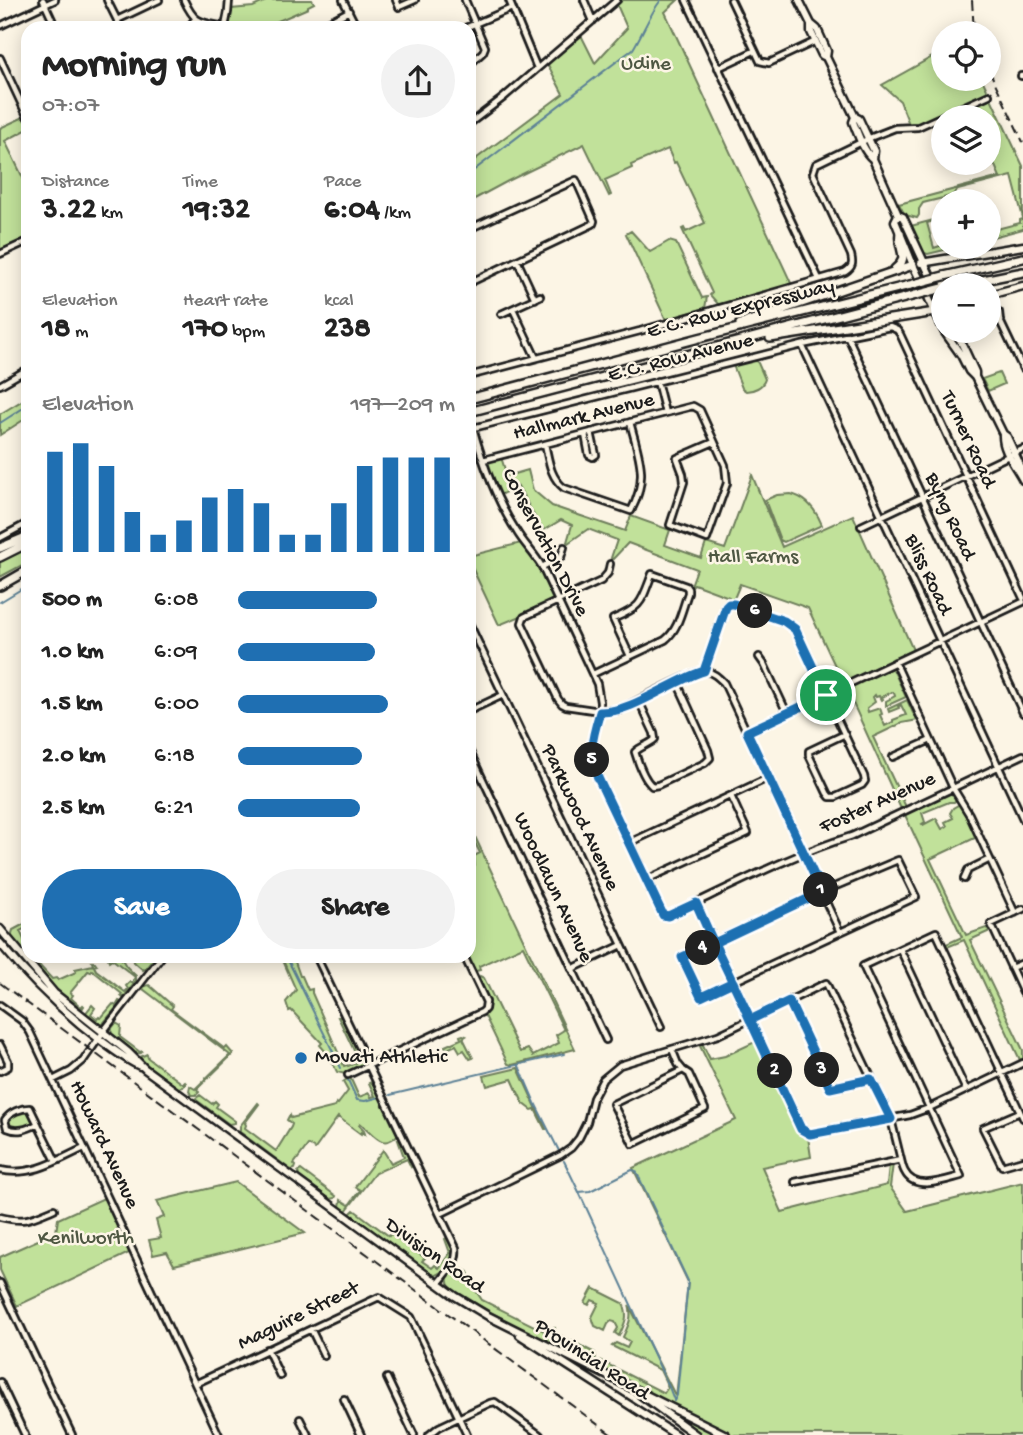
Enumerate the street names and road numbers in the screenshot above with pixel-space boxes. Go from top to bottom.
street label: E.C. Row Expressway [645,275,837,345]
street label: E.C. Row Avenue [606,329,757,389]
street label: Turner Road [933,386,1001,494]
street label: Hallmark Avenue [511,388,658,448]
street label: Conservation Drive [494,465,594,622]
street label: Byng Road [917,468,981,566]
street label: Bliss Road [897,530,957,621]
street label: Parkwood Avenue [534,740,624,896]
street label: Foster Avenue [815,767,941,841]
street label: Woodlawn Avenue [506,809,598,968]
street label: Howard Avenue [62,1077,144,1214]
street label: Division Road [378,1212,490,1301]
street label: Maguire Street [234,1276,366,1357]
street label: Provincial Road [528,1314,655,1408]

